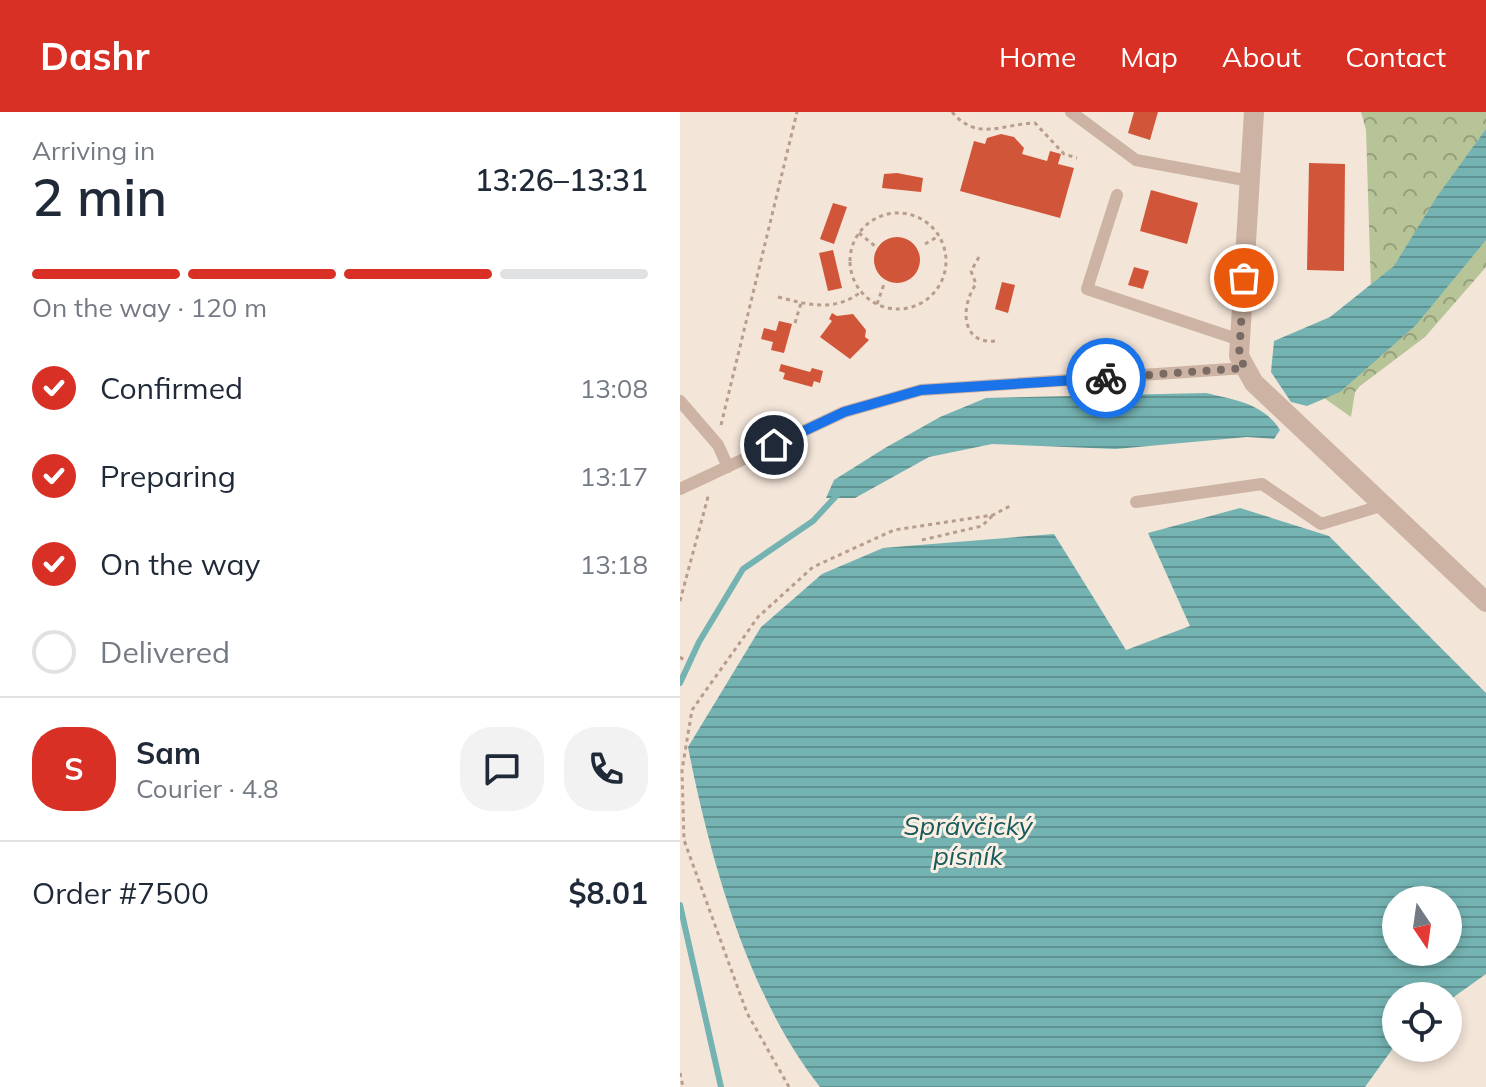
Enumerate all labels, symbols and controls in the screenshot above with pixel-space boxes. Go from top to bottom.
text: Dashr [40,32,149,80]
text: Home [999,39,1076,74]
text: Map [1120,39,1178,74]
text: About [1222,39,1301,74]
text: Contact [1345,39,1446,74]
text: Arriving in [32,134,155,167]
text: 13:26–13:31 [475,161,648,199]
text: 2 min [32,164,167,229]
pin [1210,244,1278,312]
icon: bag [1222,256,1266,300]
text: On the way · 120 m [32,291,267,324]
courier [1066,338,1146,418]
icon: bike [1084,356,1128,400]
icon: check [32,366,76,410]
text: Confirmed [100,369,243,407]
text: 13:08 [580,372,648,405]
pin [740,411,808,479]
icon: home [752,423,796,467]
icon: check [32,454,76,498]
text: Preparing [100,457,236,495]
text: 13:17 [580,460,648,493]
icon: check [32,542,76,586]
text: On the way [100,545,260,583]
text: 13:18 [580,548,648,581]
text: Delivered [100,633,230,671]
button: chat [460,727,544,811]
button: phone [564,727,648,811]
text: Sam [136,734,201,772]
text: S [64,750,84,788]
text: Courier · 4.8 [136,772,279,805]
water label: Správčický písník [903,809,1034,872]
text: Order #7500 [32,874,209,912]
text: $8.01 [569,874,648,912]
north arrow [1382,886,1462,966]
map controls [1382,886,1462,1062]
button: locate [1382,982,1462,1062]

